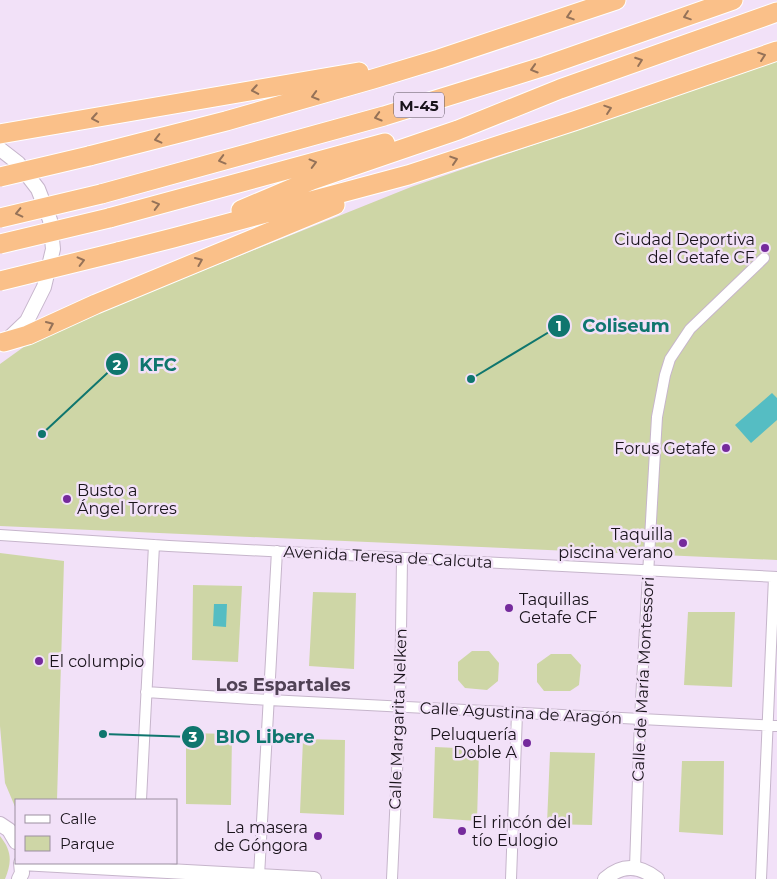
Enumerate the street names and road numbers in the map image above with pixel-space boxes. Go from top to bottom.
road number: M-45 [394,92,444,118]
street label: Avenida Teresa de Calcuta [283,542,493,572]
street label: Calle de María Montessori [628,576,658,782]
street label: Calle Margarita Nelken [385,628,411,810]
street label: Calle Agustina de Aragón [419,698,623,728]

